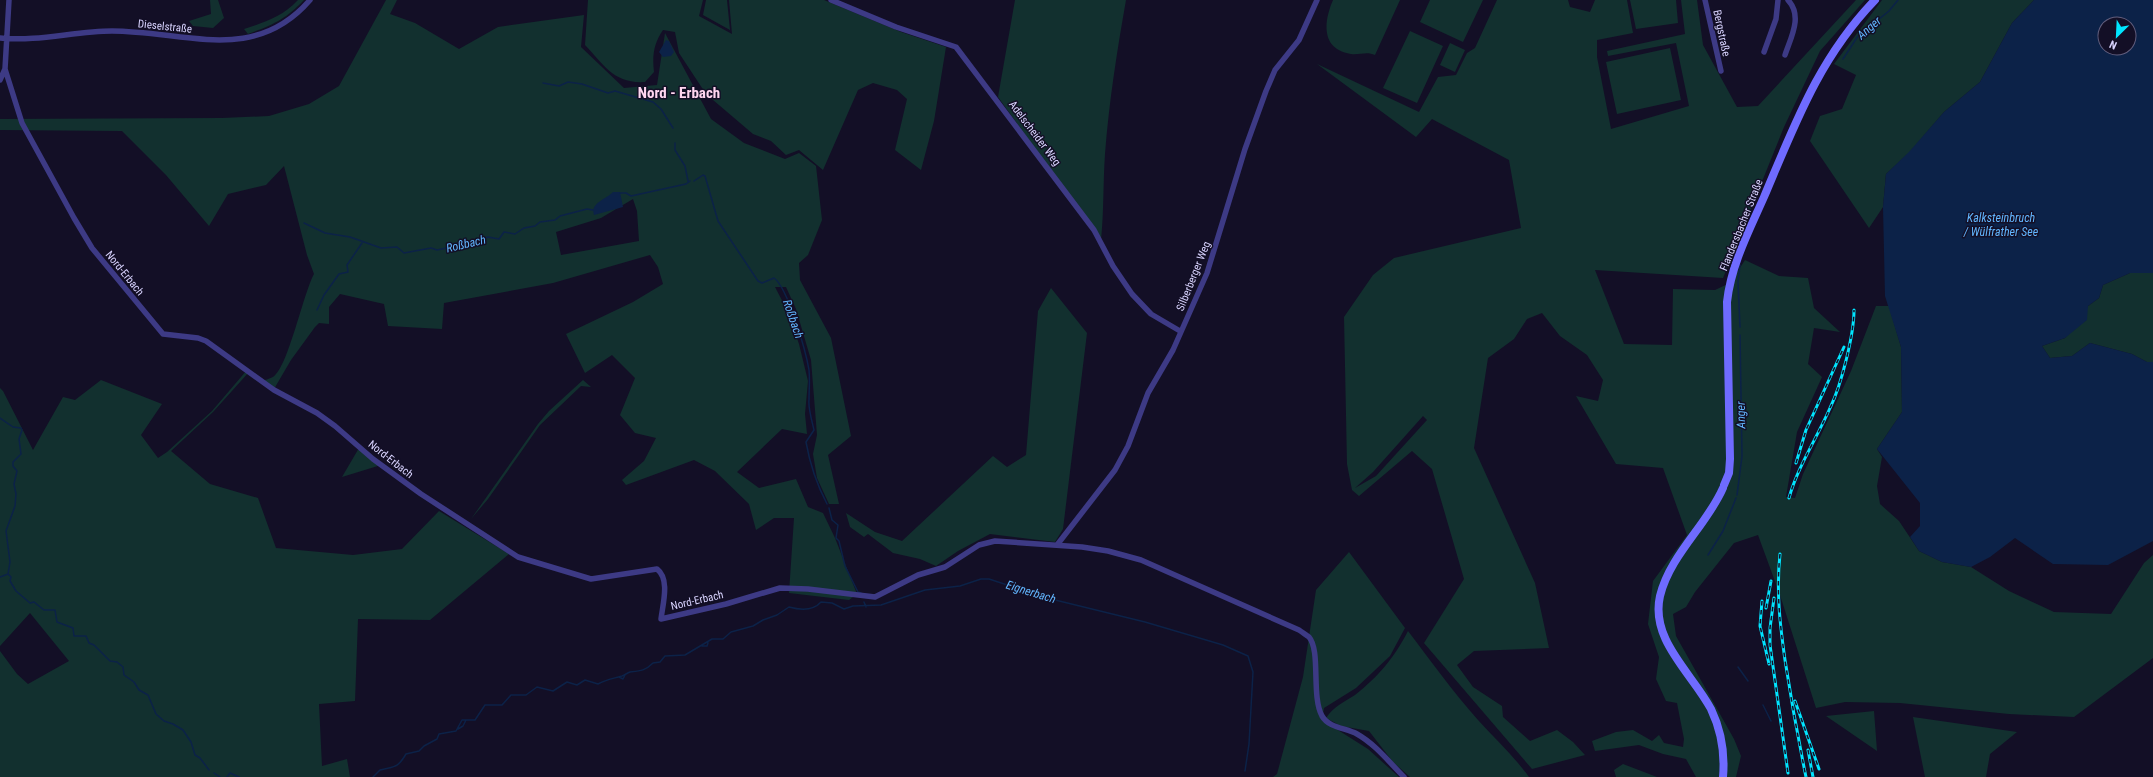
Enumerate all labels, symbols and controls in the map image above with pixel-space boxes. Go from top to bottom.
street label: Bergstraße [1710,9,1733,58]
water label: Anger [1853,14,1884,43]
north arrow [2097,16,2137,56]
street label: Dieselstraße [137,17,193,36]
text: N [2107,37,2119,52]
district label: Nord - Erbach [638,84,720,102]
street label: Adelscheider Weg [1006,98,1063,168]
street label: Flandersbacher Straße [1717,177,1766,273]
water label: Kalksteinbruch / Wülfrather See [1963,211,2039,239]
water label: Roßbach [445,233,488,255]
street label: Silberberger Weg [1174,240,1213,313]
street label: Nord-Erbach [103,248,147,298]
water label: Roßbach [780,298,806,341]
water label: Anger [1734,401,1748,430]
street label: Nord-Erbach [366,438,416,481]
water label: Eignerbach [1004,578,1058,606]
street label: Nord-Erbach [669,588,725,613]

